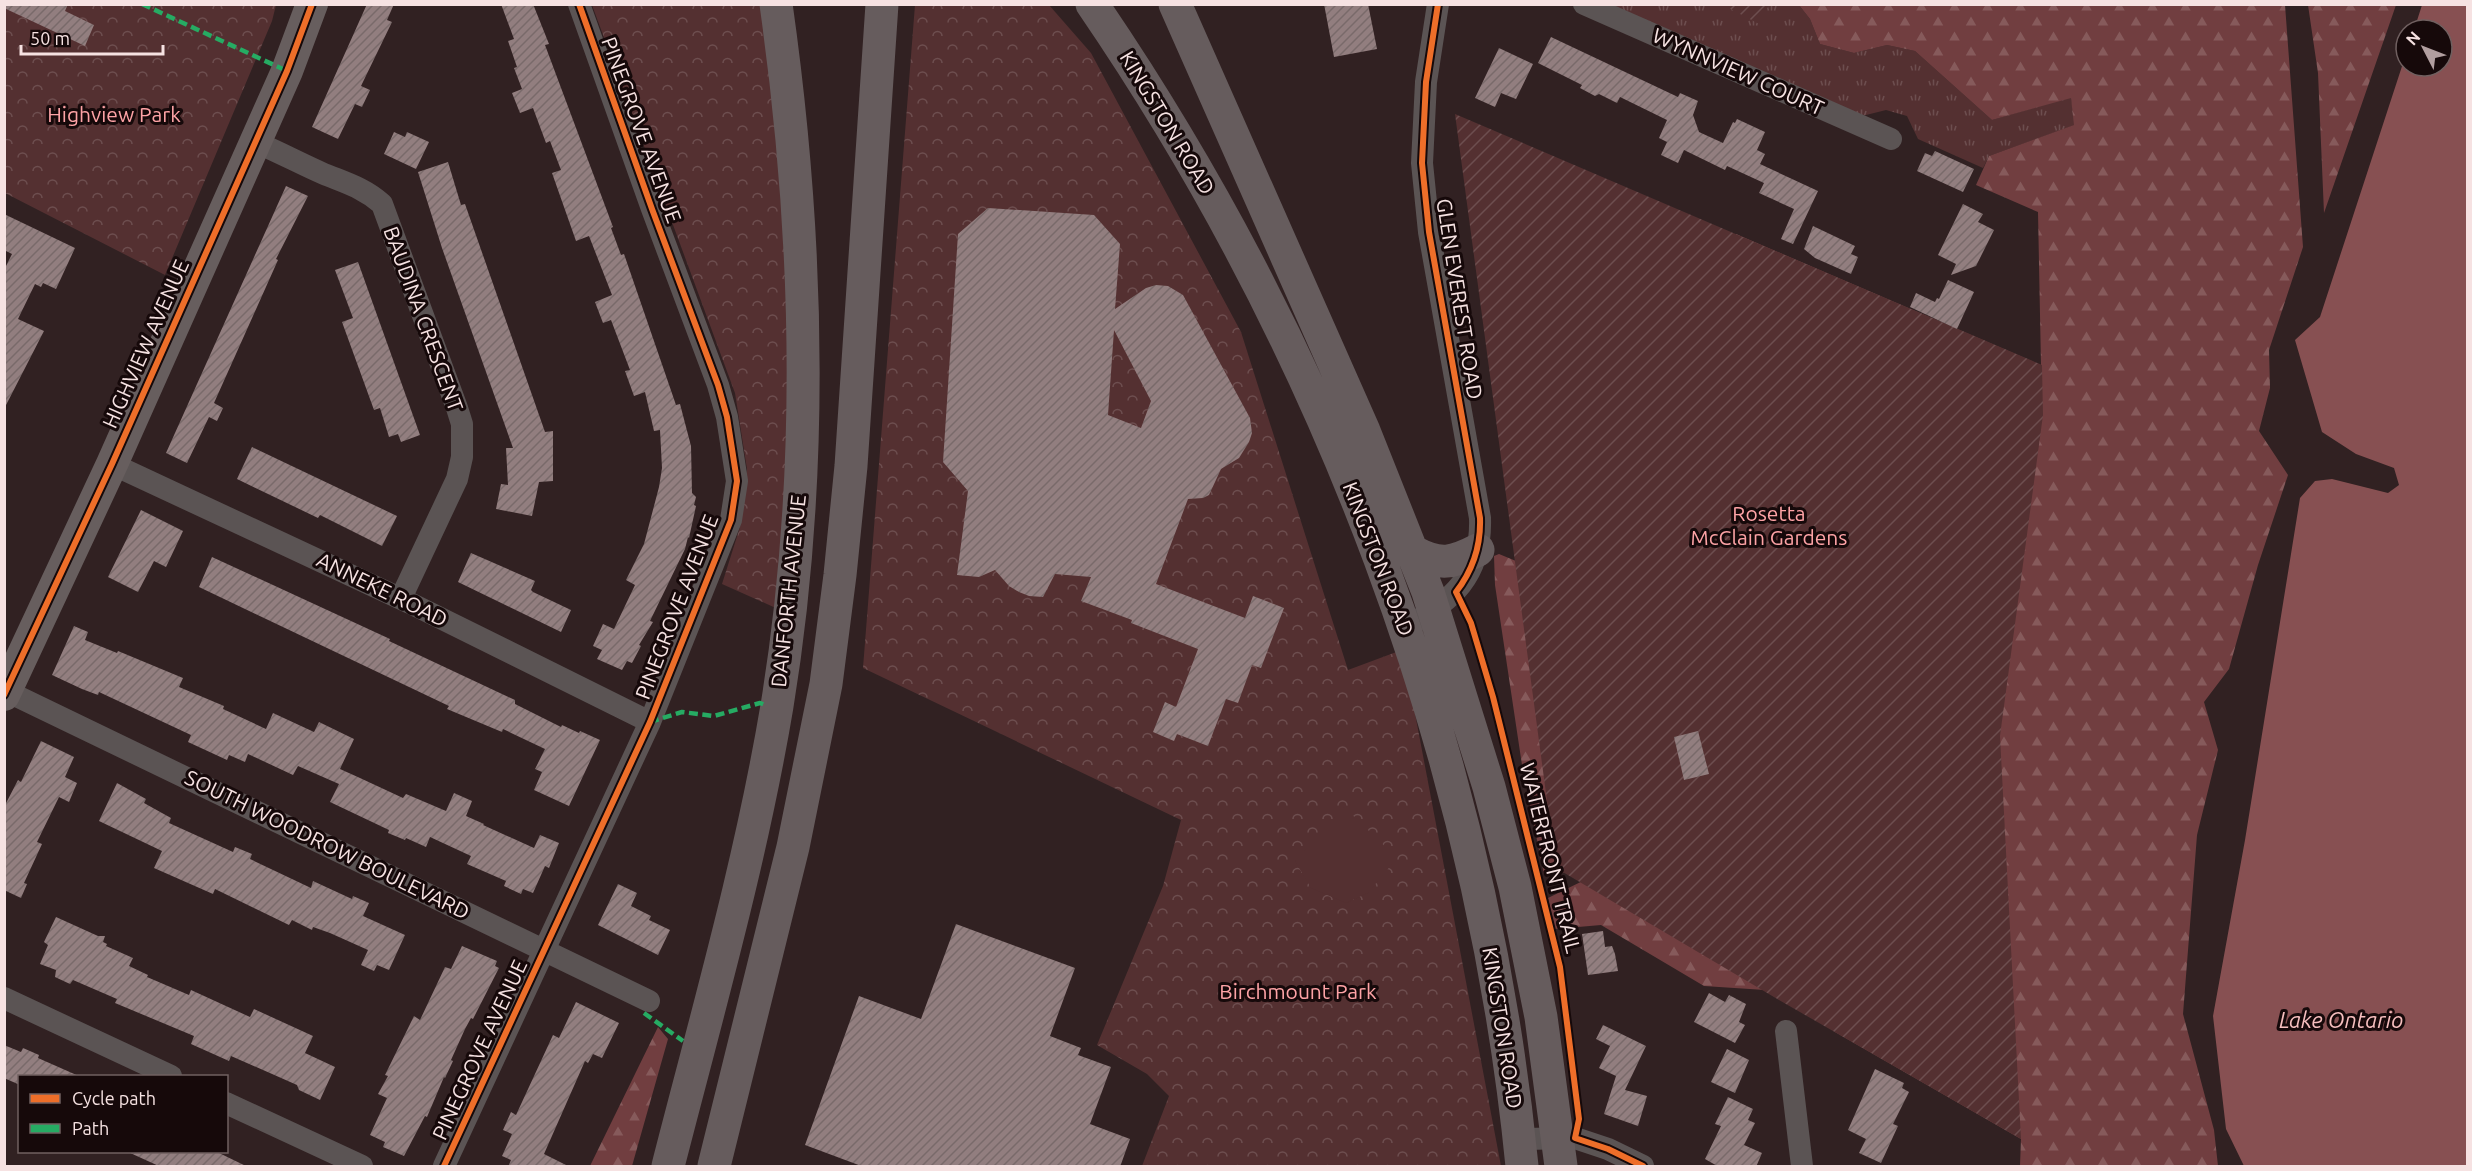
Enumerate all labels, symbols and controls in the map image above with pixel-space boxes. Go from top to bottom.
scale bar [21,18,164,56]
north arrow [2394,18,2454,78]
street label: WYNNVIEW COURT [1649,23,1828,120]
text: 50 m [30,28,70,48]
text: N [2402,28,2424,48]
street label: PINEGROVE AVENUE [597,33,687,226]
street label: KINGSTON ROAD [1116,46,1220,199]
park label: Highview Park [47,102,181,126]
street label: GLEN EVEREST ROAD [1432,197,1488,401]
street label: BAUDINA CRESCENT [379,223,469,415]
street label: HIGHVIEW AVENUE [97,256,193,432]
street label: KINGSTON ROAD [1339,478,1419,639]
street label: DANFORTH AVENUE [766,493,810,688]
park label: Rosetta McClain Gardens [1691,501,1847,549]
street label: PINEGROVE AVENUE [630,511,722,703]
street label: ANNEKE ROAD [313,547,452,631]
street label: WATERFRONT TRAIL [1516,760,1586,956]
street label: SOUTH WOODROW BOULEVARD [181,765,474,924]
street label: KINGSTON ROAD [1478,945,1528,1110]
street label: PINEGROVE AVENUE [427,956,531,1144]
park label: Birchmount Park [1219,979,1377,1003]
water label: Lake Ontario [2279,1007,2403,1032]
legend [18,1075,228,1153]
text: Cycle path [72,1088,156,1108]
text: Path [72,1118,109,1138]

